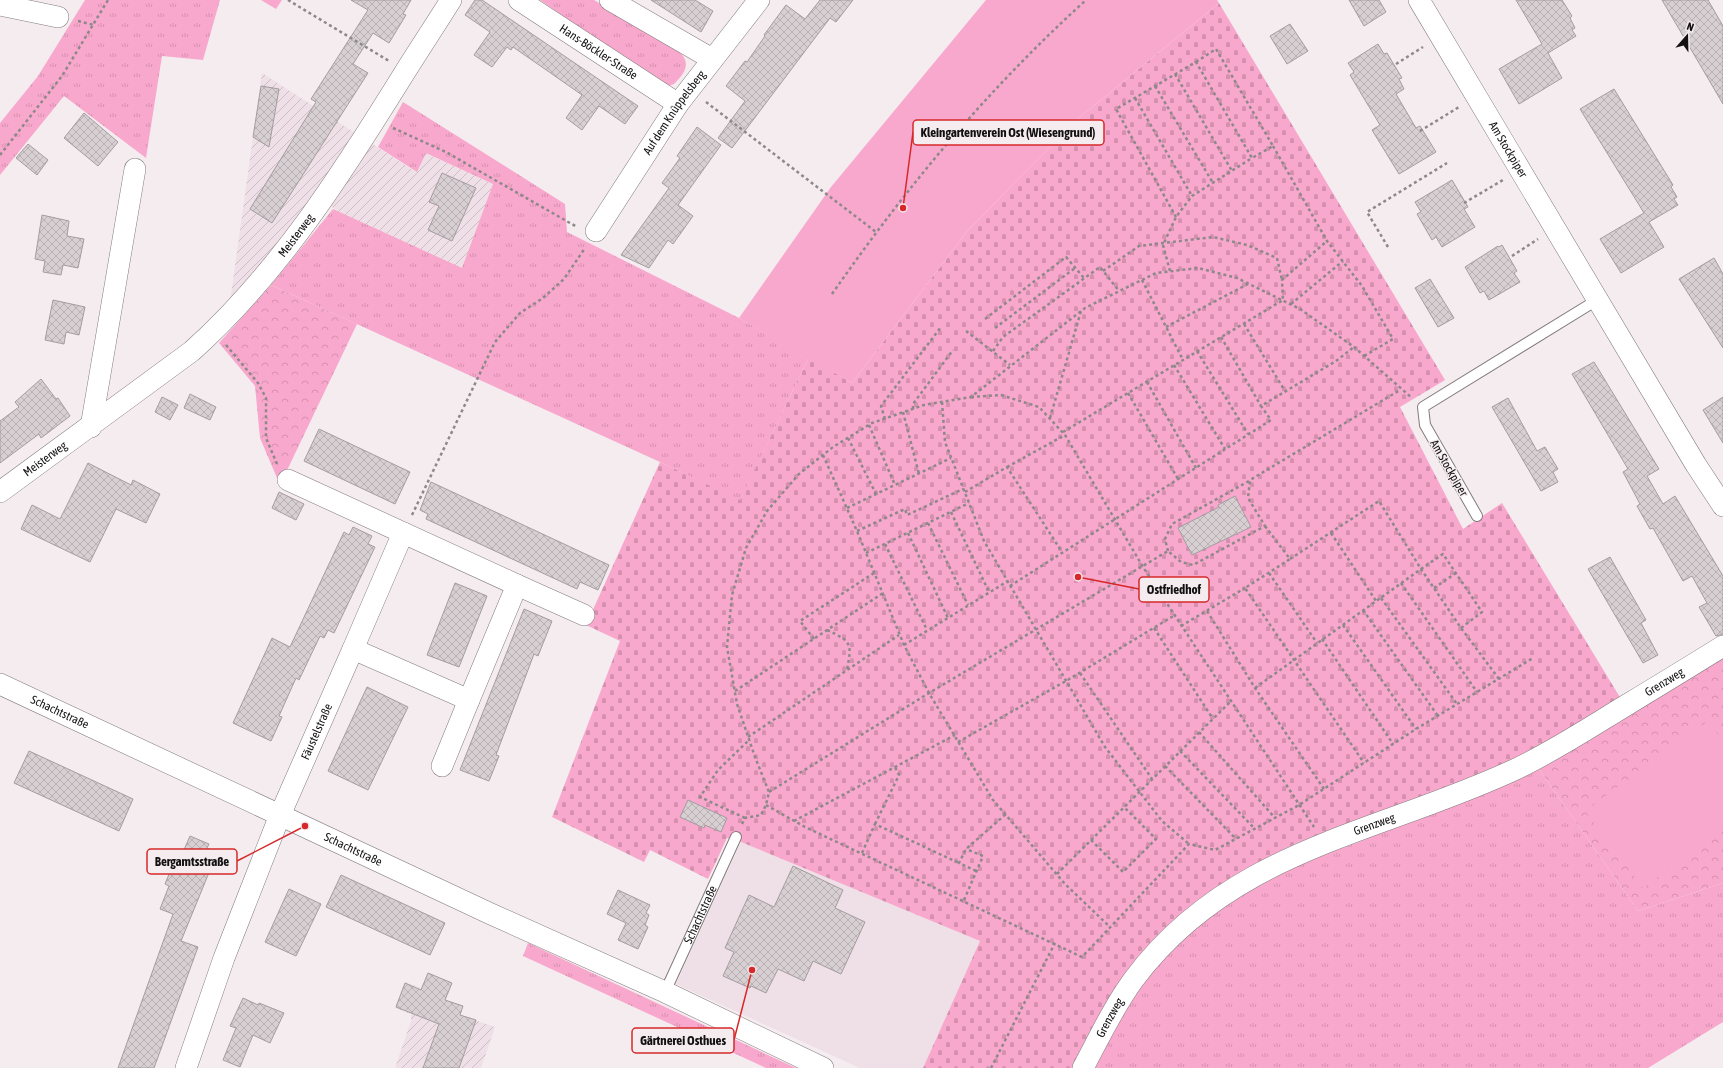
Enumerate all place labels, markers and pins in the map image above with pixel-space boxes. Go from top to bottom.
callout: Kleingartenverein Ost (Wiesengrund) [913,120,1104,145]
callout: Ostfriedhof [1139,577,1209,602]
callout: Bergamtsstraße [147,849,237,874]
callout: Gärtnerei Osthues [632,1028,734,1053]

